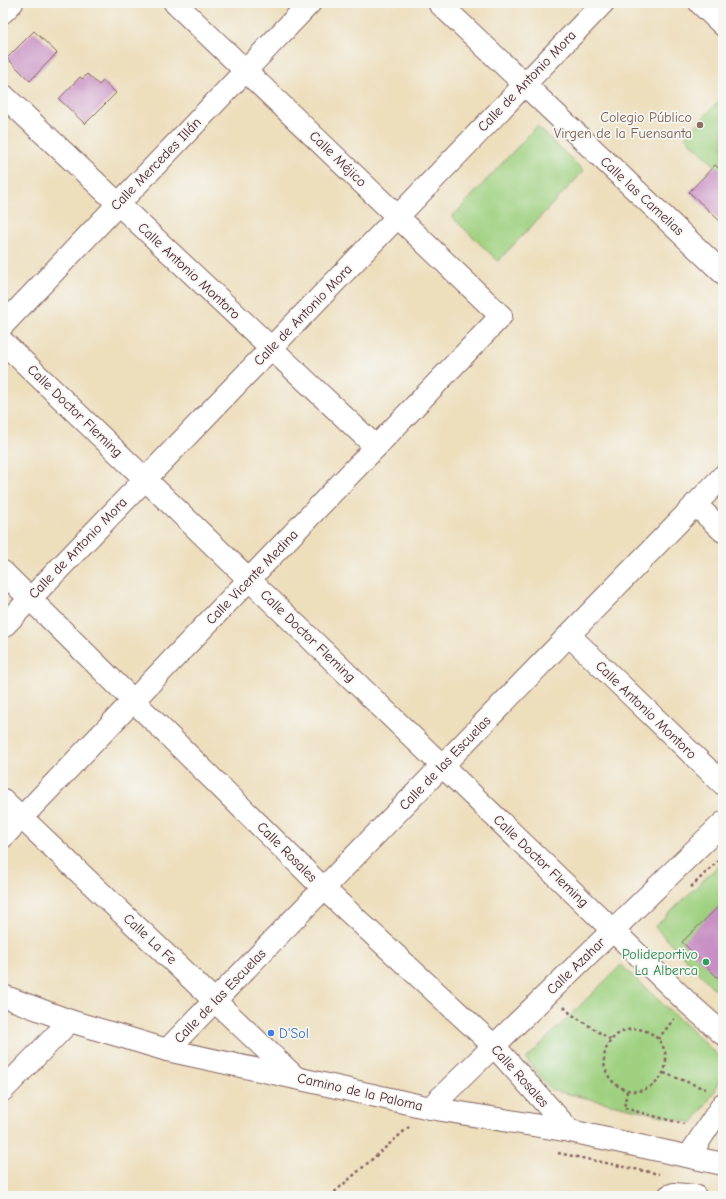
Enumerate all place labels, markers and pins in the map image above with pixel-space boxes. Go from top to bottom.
place label: Colegio Público Virgen de la Fuensanta [554,109,692,142]
marker: Colegio Público Virgen de la Fuensanta [695,120,705,130]
place label: Polideportivo La Alberca [622,946,698,979]
marker: Polideportivo La Alberca [701,957,711,967]
place label: D'Sol [279,1025,309,1042]
marker: D'Sol [266,1028,276,1038]

